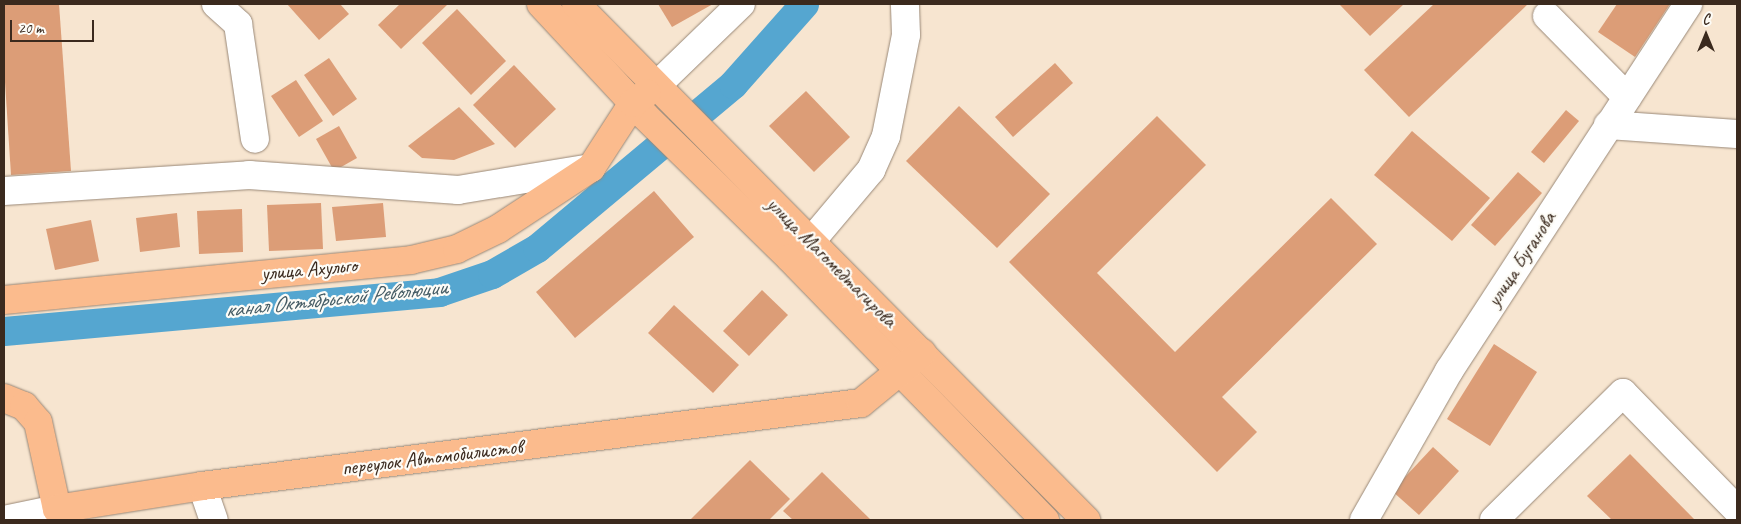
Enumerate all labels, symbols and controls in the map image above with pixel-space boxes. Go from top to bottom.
scale bar [12,10,96,42]
north arrow [1681,10,1731,60]
text: С [1703,11,1709,28]
text: 20 m [18,19,44,38]
street label: улица Магомедтагирова [761,191,903,333]
street label: улица Буганова [1481,206,1561,312]
street label: улица Ахульго [260,252,358,286]
water label: канал Октябрьской Революции [223,274,449,324]
street label: переулок Автомобилистов [341,434,523,480]

